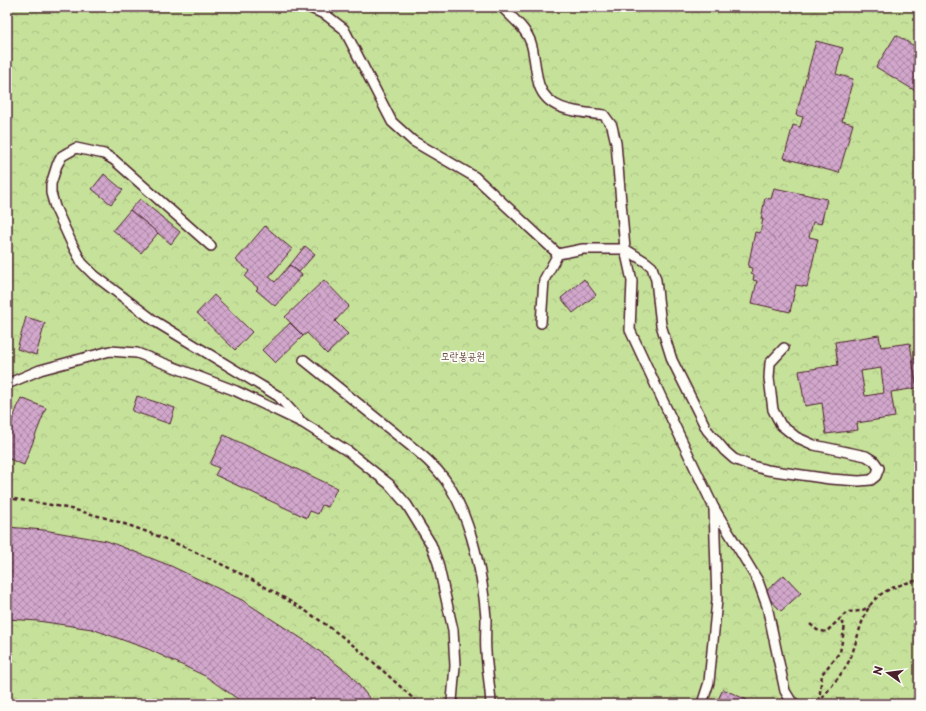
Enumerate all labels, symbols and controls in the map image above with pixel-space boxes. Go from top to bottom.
park label: 모란봉공원 [441,347,485,364]
north arrow [868,653,908,693]
text: N [869,664,887,677]

